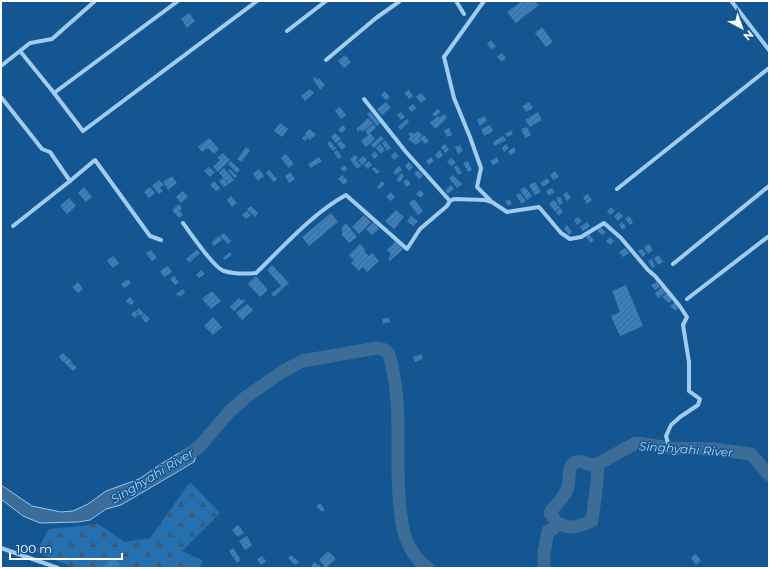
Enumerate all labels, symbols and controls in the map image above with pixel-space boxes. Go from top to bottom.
north arrow [722,8,762,48]
text: N [741,27,757,44]
water label: Singhyahi River [639,438,734,460]
water label: Singhyahi River [108,445,196,507]
scale bar [10,535,122,561]
text: 100 m [16,541,52,556]

